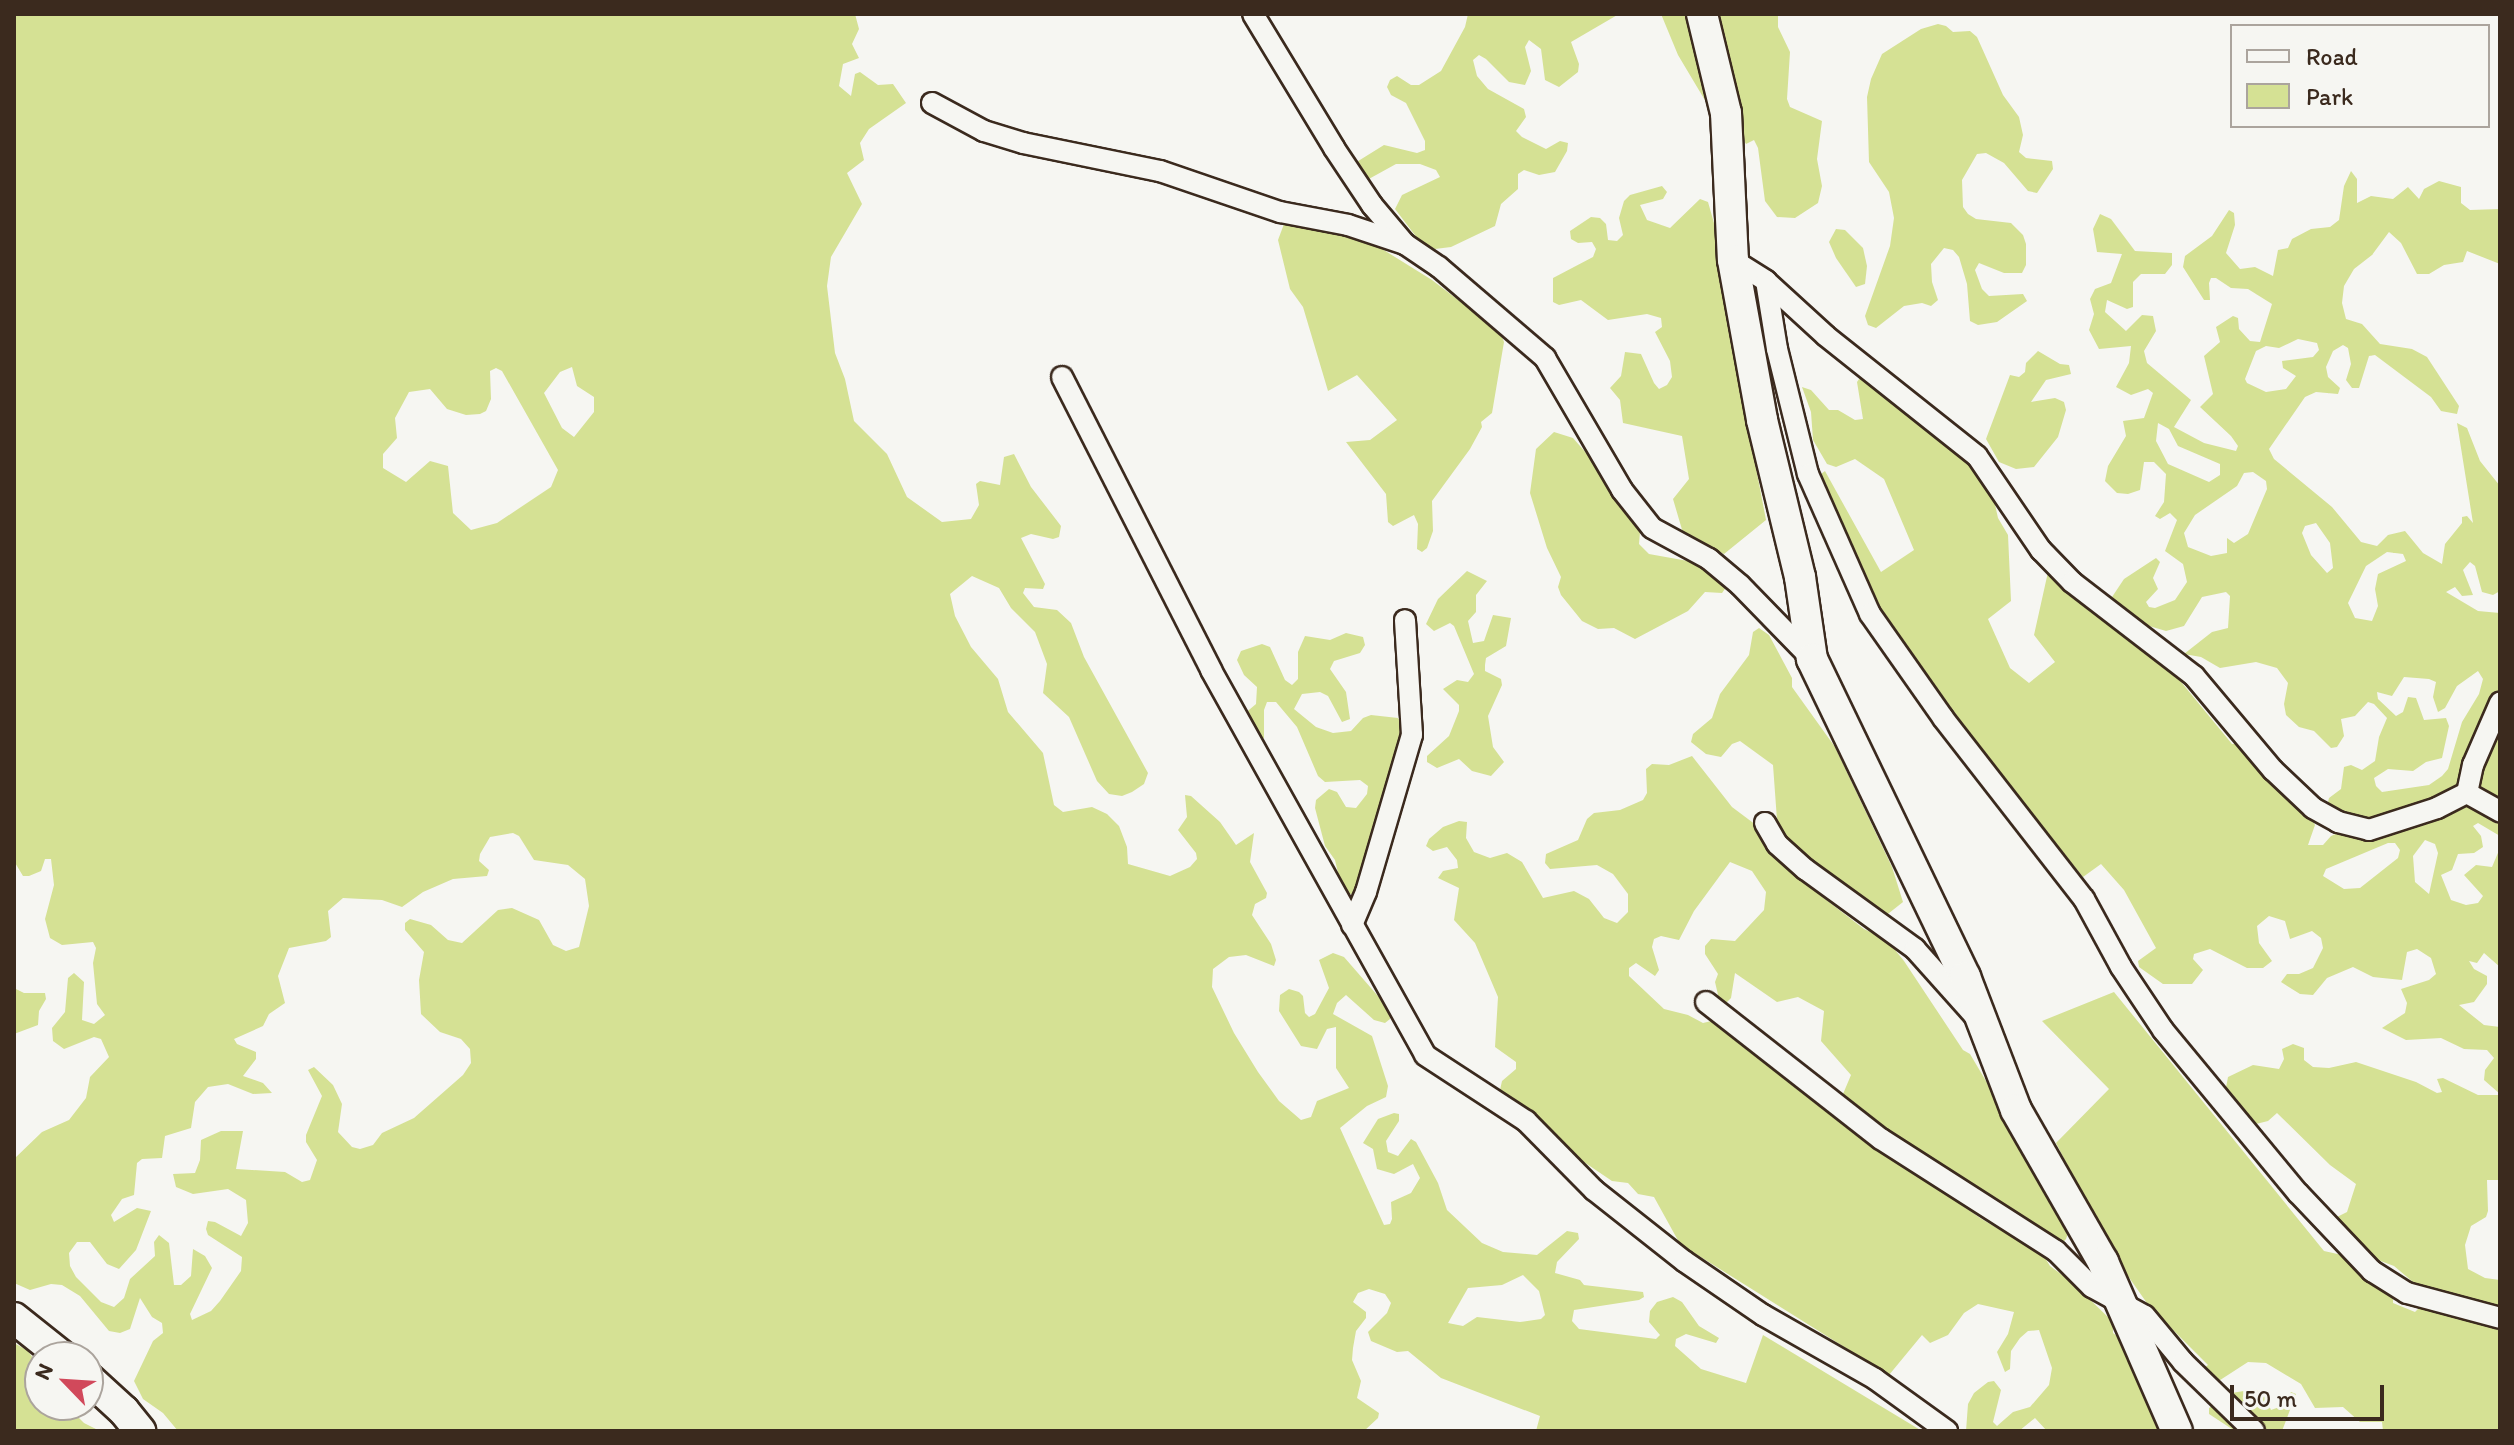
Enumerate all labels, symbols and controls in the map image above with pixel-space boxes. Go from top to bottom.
legend [2230,24,2490,128]
text: Road [2306,42,2358,71]
text: Park [2306,82,2353,111]
north arrow [24,1341,104,1421]
text: N [28,1359,59,1384]
scale bar [2234,1369,2388,1419]
text: 50 m [2244,1384,2297,1413]

